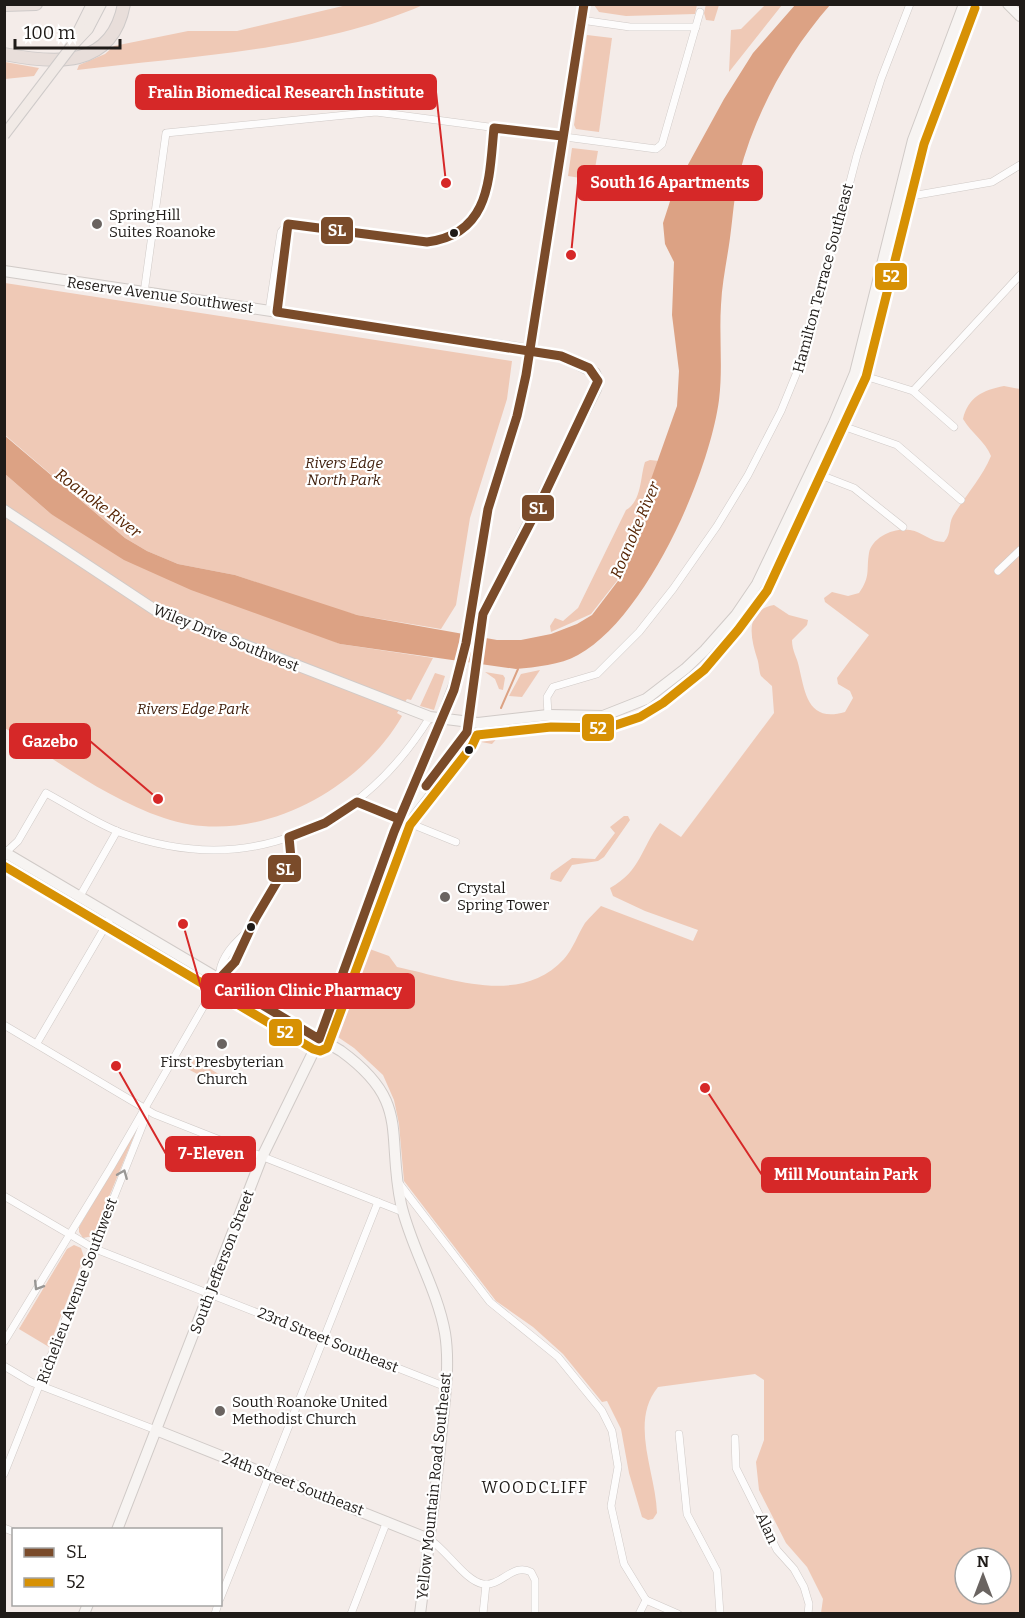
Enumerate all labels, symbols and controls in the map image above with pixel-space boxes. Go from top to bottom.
scale bar [15,12,120,50]
text: 100 m [24,22,75,44]
callout: Fralin Biomedical Research Institute [136,75,436,109]
text: Fralin Biomedical Research Institute [148,83,424,102]
callout: South 16 Apartments [578,166,762,200]
text: South 16 Apartments [590,173,750,192]
street label: Hamilton Terrace Southeast [789,181,857,375]
place label: SpringHill Suites Roanoke [109,206,216,241]
line badge: SL [320,216,354,245]
marker: SpringHill Suites Roanoke [90,217,104,231]
text: SL [328,221,346,240]
unlabelled marker [448,227,460,239]
line badge: 52 [874,262,908,291]
text: 52 [882,267,900,286]
street label: Reserve Avenue Southwest [66,273,255,317]
park label: Rivers Edge North Park [305,454,383,489]
water label: Roanoke River [51,464,146,542]
water label: Roanoke River [606,478,664,581]
line badge: SL [521,494,555,522]
text: SL [529,499,547,518]
street label: Wiley Drive Southwest [150,600,302,676]
park label: Rivers Edge Park [137,700,250,718]
line badge: 52 [581,713,615,742]
text: 52 [589,719,607,738]
callout: Gazebo [10,724,90,758]
text: Gazebo [22,732,78,751]
unlabelled marker [463,744,475,756]
line badge: SL [267,854,302,883]
text: SL [276,860,294,879]
place label: Crystal Spring Tower [457,879,550,914]
marker: Crystal Spring Tower [438,890,452,904]
unlabelled marker [245,921,257,933]
callout: Carilion Clinic Pharmacy [202,974,414,1008]
text: Carilion Clinic Pharmacy [214,981,402,1000]
line badge: 52 [268,1018,303,1047]
text: 52 [276,1023,294,1042]
marker: First Presbyterian Church [215,1037,229,1051]
place label: First Presbyterian Church [160,1053,284,1088]
callout: 7-Eleven [166,1137,255,1171]
text: 7-Eleven [178,1144,245,1163]
callout: Mill Mountain Park [762,1158,930,1192]
text: Mill Mountain Park [774,1165,918,1184]
one-way arrow [116,1170,128,1181]
street label: South Jefferson Street [186,1187,258,1336]
street label: Richelieu Avenue Southwest [33,1195,121,1386]
one-way arrow [34,1280,46,1290]
street label: 23rd Street Southeast [255,1304,402,1377]
street label: Yellow Mountain Road Southeast [413,1371,455,1600]
place label: South Roanoke United Methodist Church [232,1393,388,1428]
marker: South Roanoke United Methodist Church [213,1404,227,1418]
street label: 24th Street Southeast [220,1449,367,1520]
district label: WOODCLIFF [482,1478,588,1497]
street label: Alan [752,1510,782,1547]
legend [12,1528,222,1606]
text: SL [66,1541,87,1563]
north arrow [953,1546,1013,1606]
text: N [977,1552,989,1571]
text: 52 [66,1571,85,1593]

